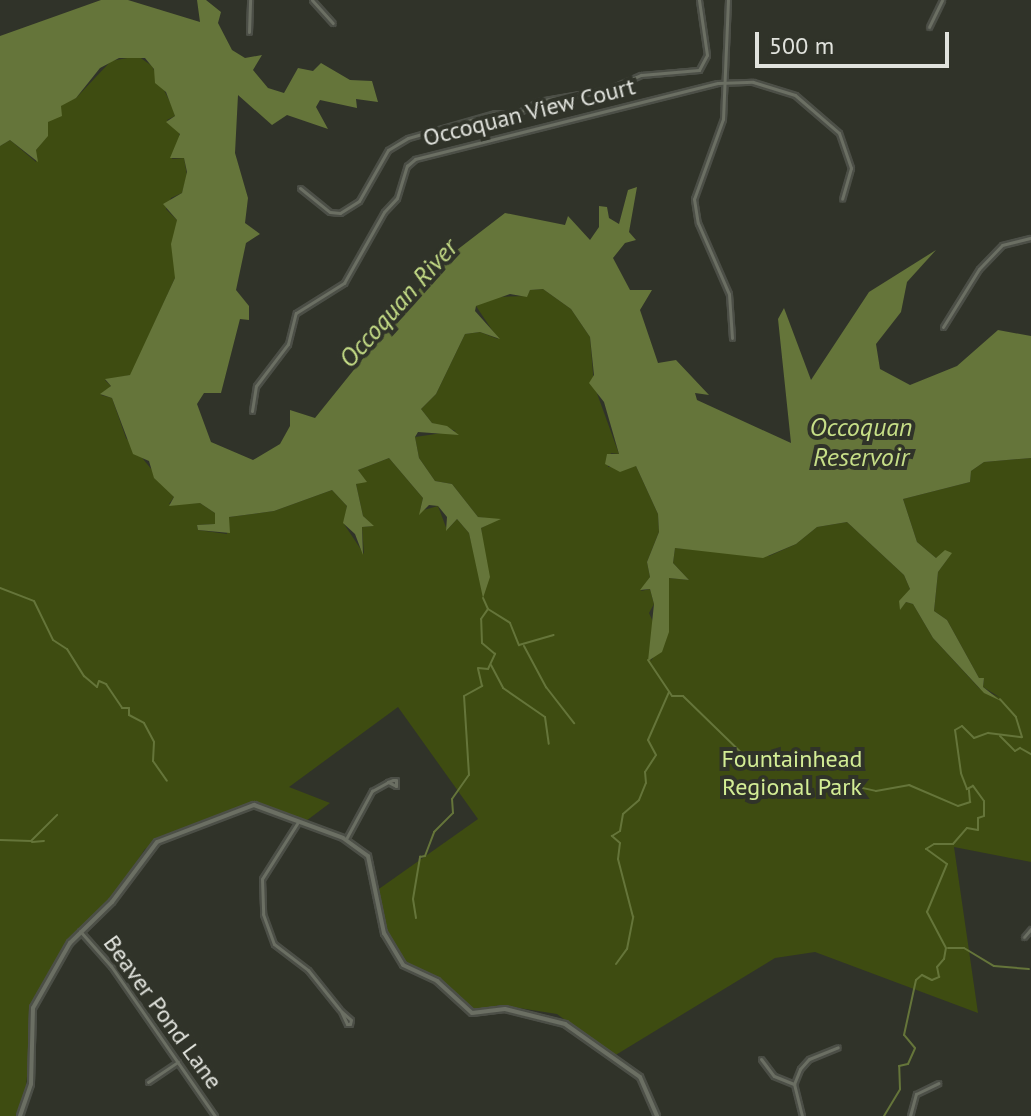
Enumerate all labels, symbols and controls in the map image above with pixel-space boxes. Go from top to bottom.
scale bar [759,16,953,66]
text: 500 m [769,30,834,61]
street label: Occoquan View Court [419,72,639,152]
water label: Occoquan River [332,232,464,374]
water label: Occoquan Reservoir [810,411,912,472]
park label: Fountainhead Regional Park [721,745,863,801]
street label: Beaver Pond Lane [98,929,228,1095]

